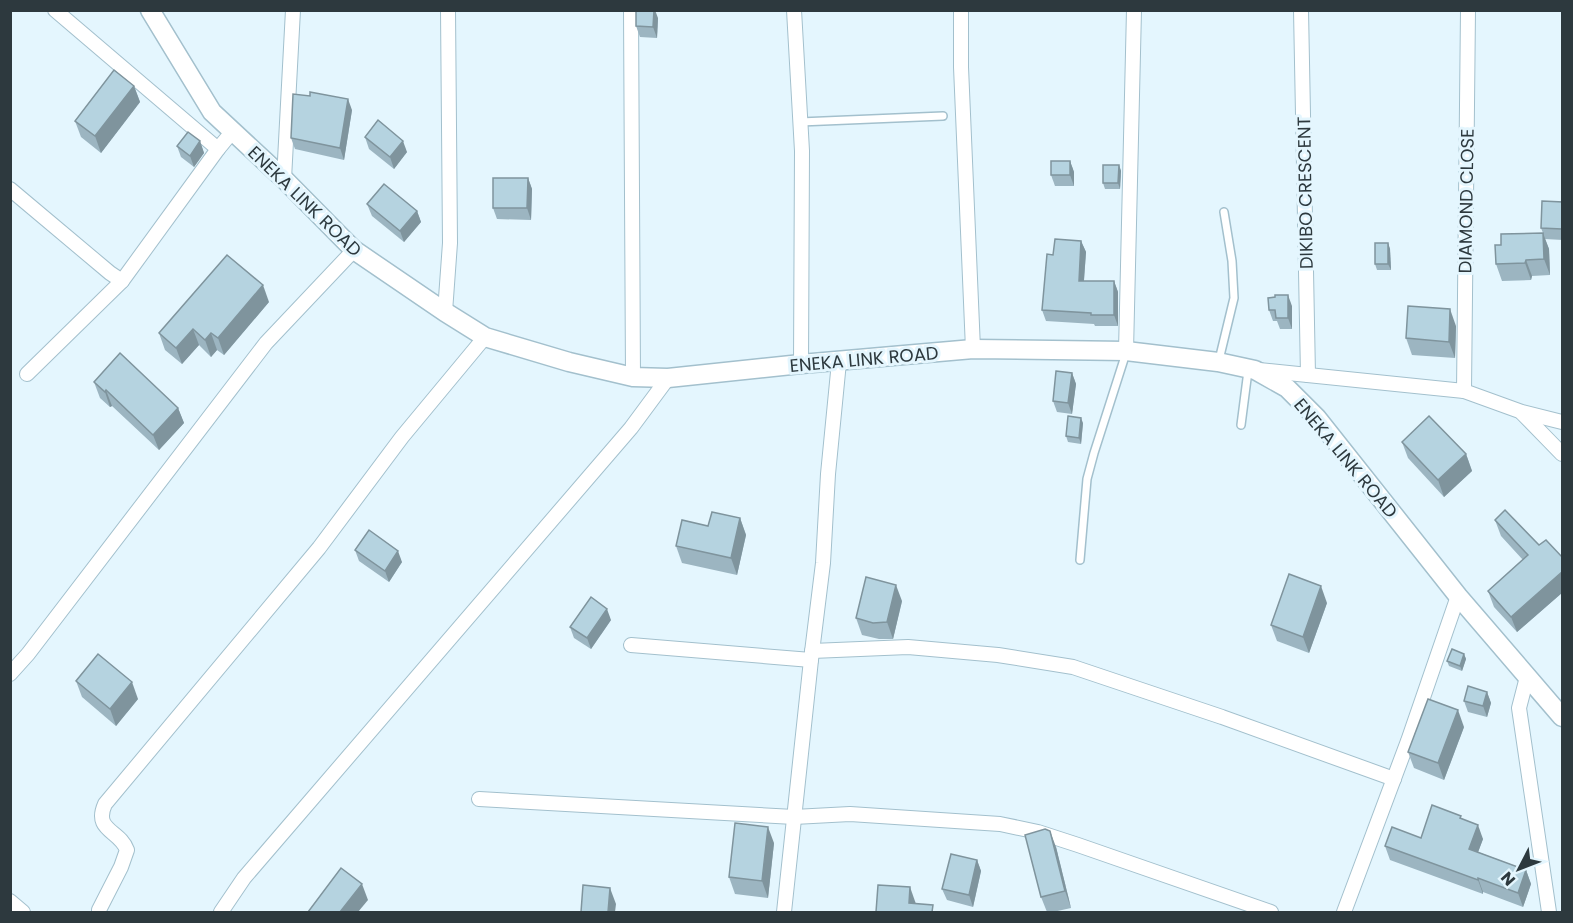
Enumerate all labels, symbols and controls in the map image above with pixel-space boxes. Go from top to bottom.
street label: DIKIBO CRESCENT [1291,116,1319,269]
street label: DIAMOND CLOSE [1452,128,1480,274]
street label: ENEKA LINK ROAD [243,140,367,262]
street label: ENEKA LINK ROAD [789,340,939,378]
street label: ENEKA LINK ROAD [1288,393,1404,523]
north arrow [1489,839,1549,899]
text: N [1496,867,1521,891]

